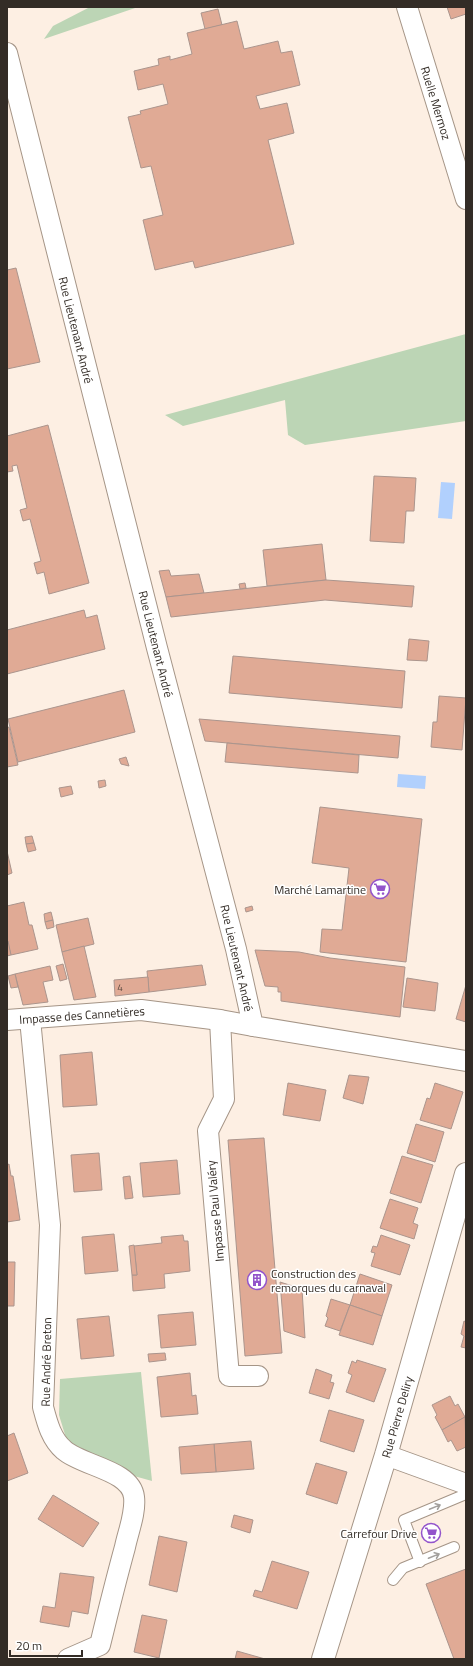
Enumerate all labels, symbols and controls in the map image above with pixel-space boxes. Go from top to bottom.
street label: Ruelle Mermoz [416,64,456,142]
street label: Rue Lieutenant André [54,275,98,385]
street label: Rue Lieutenant André [134,589,178,699]
supermarket icon: Marché Lamartine [369,878,391,900]
place label: Marché Lamartine [274,880,366,899]
street label: Rue Lieutenant André [215,903,259,1013]
house number: 4 [117,980,123,995]
street label: Impasse des Cannetières [19,1001,146,1029]
street label: Impasse Paul Valéry [201,1159,229,1262]
place label: Construction des remorques du carnaval [271,1264,386,1297]
building icon: Construction des remorques du carnaval [246,1269,268,1291]
street label: Rue André Breton [36,1317,56,1407]
street label: Rue Pierre Deliry [376,1374,418,1460]
one-way arrow [429,1503,441,1510]
supermarket icon: Carrefour Drive [420,1522,442,1544]
place label: Carrefour Drive [341,1524,417,1543]
one-way arrow [428,1551,440,1559]
scale bar [10,1632,82,1658]
text: 20 m [16,1636,42,1655]

